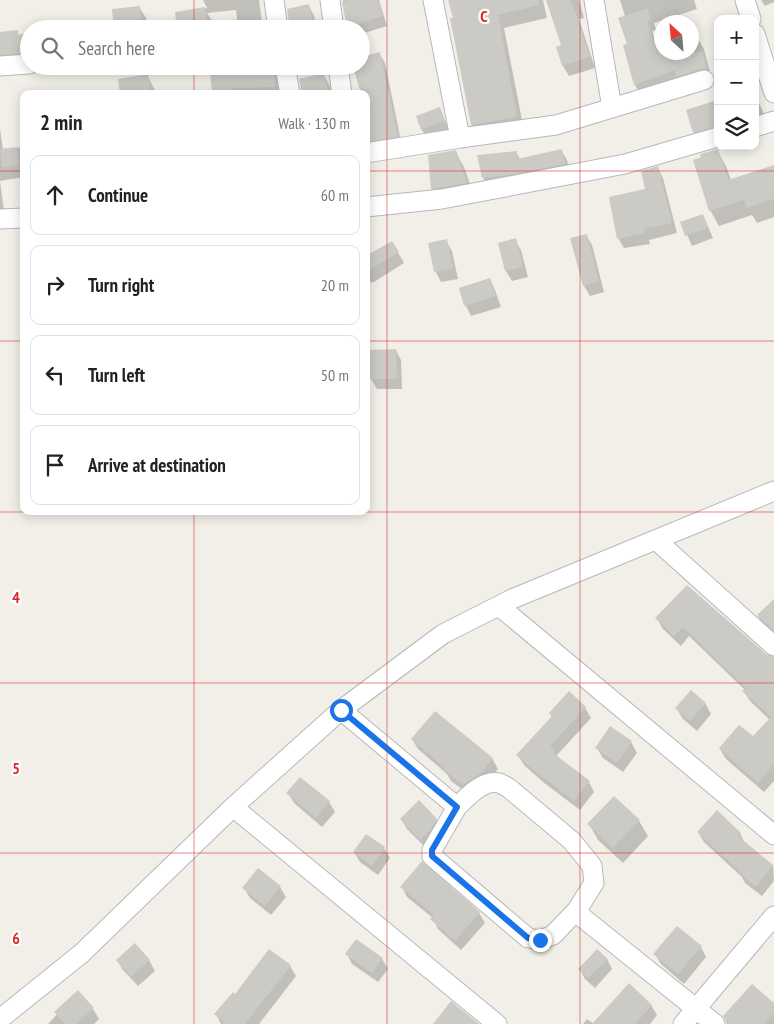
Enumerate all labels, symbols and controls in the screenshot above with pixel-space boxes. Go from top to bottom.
text: C [480,6,488,26]
north arrow [654,15,699,60]
map controls [714,15,759,150]
button: + [714,15,759,60]
search box [20,20,370,75]
icon: search [38,34,66,62]
text: Search here [78,36,155,60]
button: − [714,60,759,105]
button: layers [714,105,759,150]
text: 2 min [40,109,82,136]
text: Walk · 130 m [278,113,350,133]
icon: ahead [41,181,69,209]
text: Continue [88,183,148,207]
text: 60 m [321,185,349,205]
icon: right [41,271,69,299]
text: Turn right [88,273,154,297]
text: 20 m [321,275,349,295]
icon: left [41,361,69,389]
text: Turn left [88,363,145,387]
text: 50 m [321,365,349,385]
icon: arrive [41,451,69,479]
text: Arrive at destination [88,453,226,477]
text: 4 [12,587,20,607]
route start [330,699,353,722]
text: 5 [12,758,20,778]
text: 6 [12,928,20,948]
route end [529,929,552,952]

